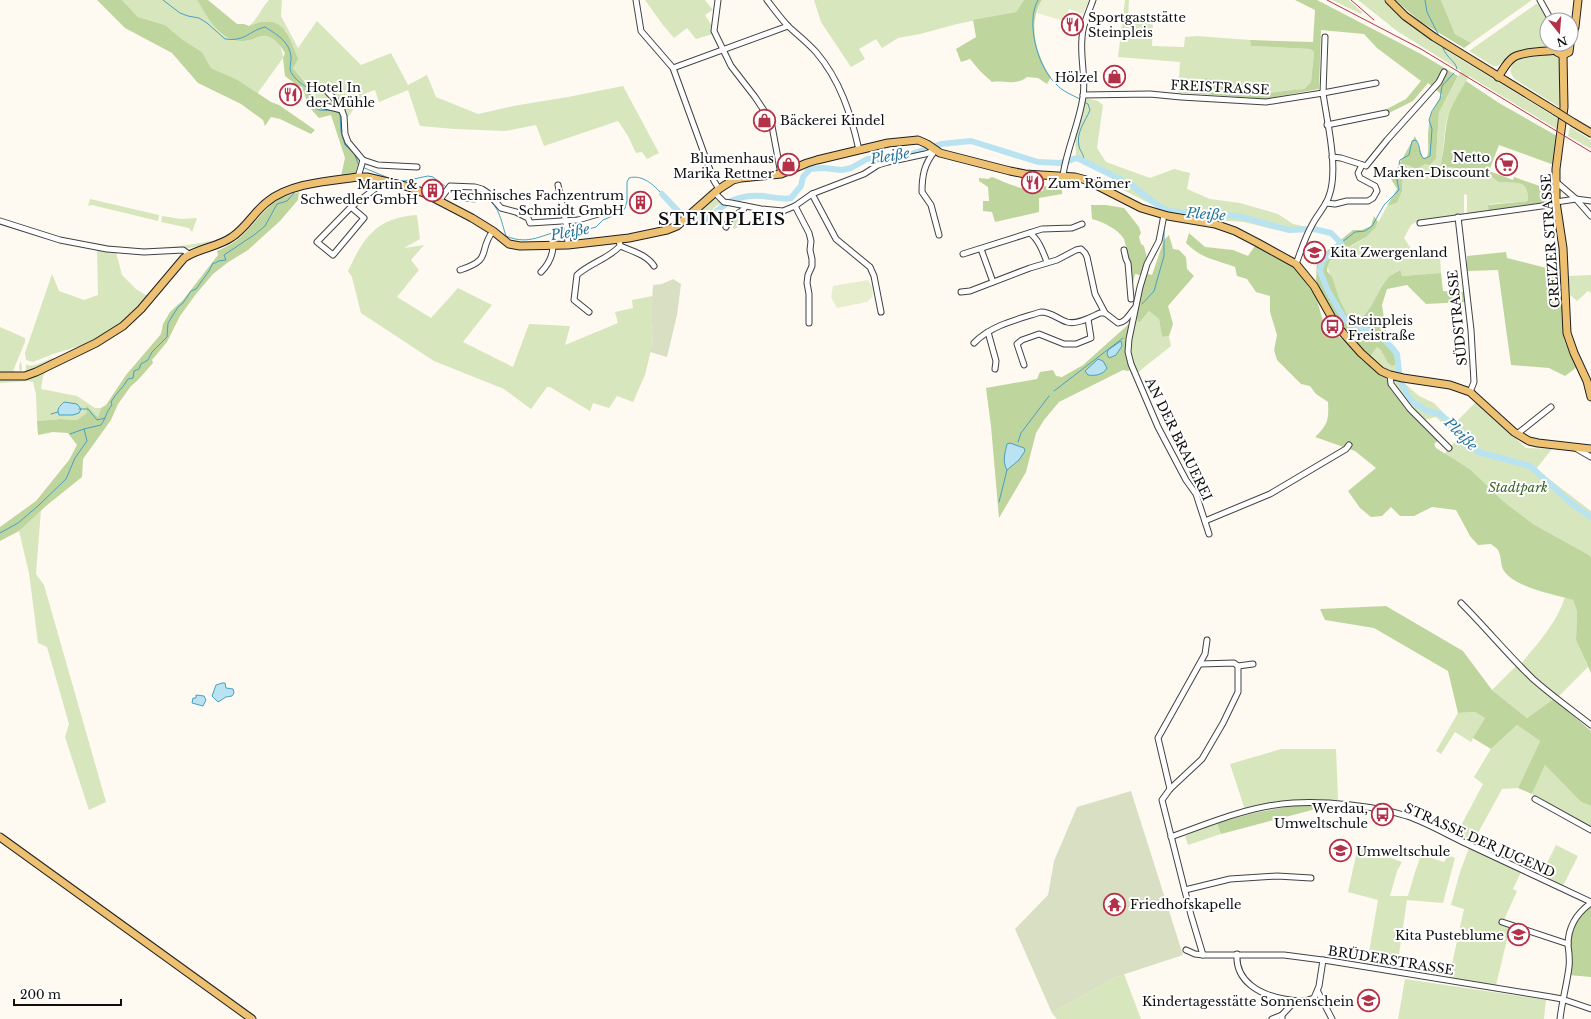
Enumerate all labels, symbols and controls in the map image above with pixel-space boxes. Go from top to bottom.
place label: Sportgaststätte Steinpleis [1088,9,1186,41]
restaurant icon: Sportgaststätte Steinpleis [1060,11,1086,37]
north arrow [1539,12,1579,52]
text: N [1554,33,1569,50]
shop icon: Hölzel [1101,64,1127,90]
place label: Hölzel [1055,69,1098,86]
street label: FREISTRASSE [1170,76,1270,99]
place label: Hotel In der Mühle [306,79,375,111]
restaurant icon: Hotel In der Mühle [278,81,304,107]
shop icon: Bäckerei Kindel [752,107,778,133]
place label: Bäckerei Kindel [780,112,885,129]
water label: Pleiße [868,144,911,168]
place label: Netto Marken-Discount [1373,149,1490,181]
place label: Blumenhaus Marika Rettner [673,150,775,182]
supermarket icon: Netto Marken-Discount [1493,151,1519,177]
shop icon: Blumenhaus Marika Rettner [776,152,802,178]
restaurant icon: Zum Römer [1019,170,1045,196]
street label: GREIZER STRASSE [1537,173,1564,309]
place label: Zum Römer [1048,175,1131,192]
place label: Martin & Schwedler GmbH [300,176,418,208]
building icon: Martin & Schwedler GmbH [420,178,446,204]
place label: Technisches Fachzentrum Schmidt GmbH [451,187,624,219]
building icon: Technisches Fachzentrum Schmidt GmbH [627,189,653,215]
water label: Pleiße [1185,204,1227,224]
district label: STEINPLEIS [658,209,786,230]
water label: Pleiße [548,220,592,244]
school or university icon: Kita Zwergenland [1302,239,1328,265]
place label: Kita Zwergenland [1330,244,1448,261]
street label: SÜDSTRASSE [1443,269,1471,367]
place label: Steinpleis Freistraße [1348,312,1415,344]
bus stop icon: Steinpleis Freistraße [1320,314,1346,340]
street label: AN DER BRAUEREI [1141,374,1216,504]
water label: Pleiße [1440,413,1482,455]
park label: Stadtpark [1488,479,1548,496]
street label: STRASSE DER JUGEND [1402,799,1558,881]
place label: Werdau, Umweltschule [1274,800,1368,832]
bus stop icon: Werdau, Umweltschule [1370,802,1396,828]
school or university icon: Umweltschule [1328,838,1354,864]
place label: Umweltschule [1356,843,1450,860]
temple icon: Friedhofskapelle [1102,891,1128,917]
place label: Friedhofskapelle [1130,896,1242,913]
school or university icon: Kita Pusteblume [1506,922,1532,948]
place label: Kita Pusteblume [1395,927,1504,944]
street label: BRÜDERSTRASSE [1327,941,1455,979]
scale bar [14,981,121,1007]
text: 200 m [20,987,61,1002]
school or university icon: Kindertagesstätte Sonnenschein [1356,988,1382,1014]
place label: Kindertagesstätte Sonnenschein [1142,993,1354,1010]

